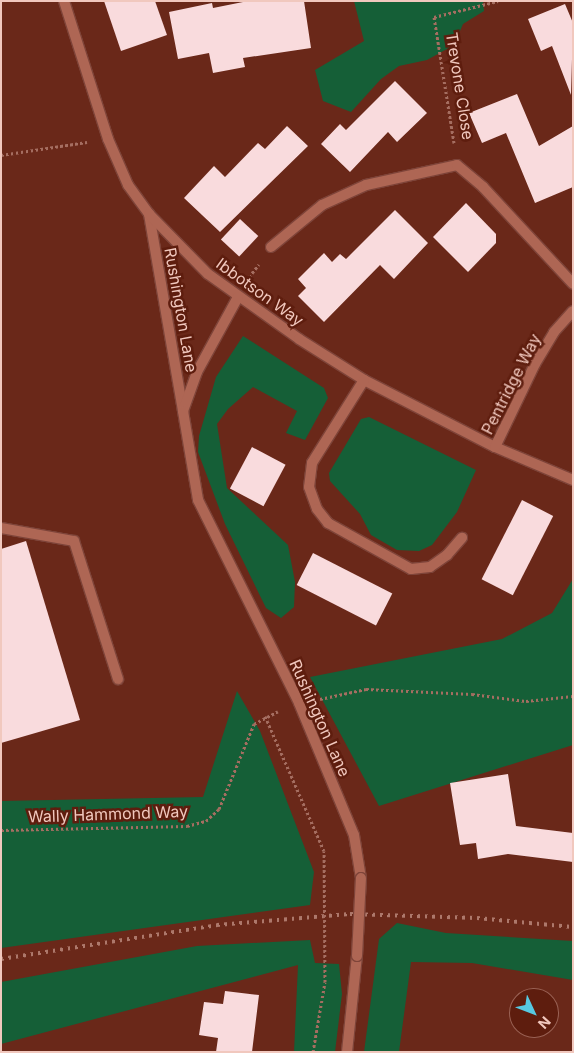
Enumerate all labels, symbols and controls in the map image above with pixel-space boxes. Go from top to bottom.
street label: Trevone Close [442,31,478,141]
street label: Rushington Lane [161,246,201,374]
street label: Ibbotson Way [213,254,307,330]
street label: Pentridge Way [477,330,545,438]
street label: Rushington Lane [286,656,354,780]
street label: Wally Hammond Way [28,802,188,826]
north arrow [509,988,559,1038]
text: N [535,1013,554,1033]

